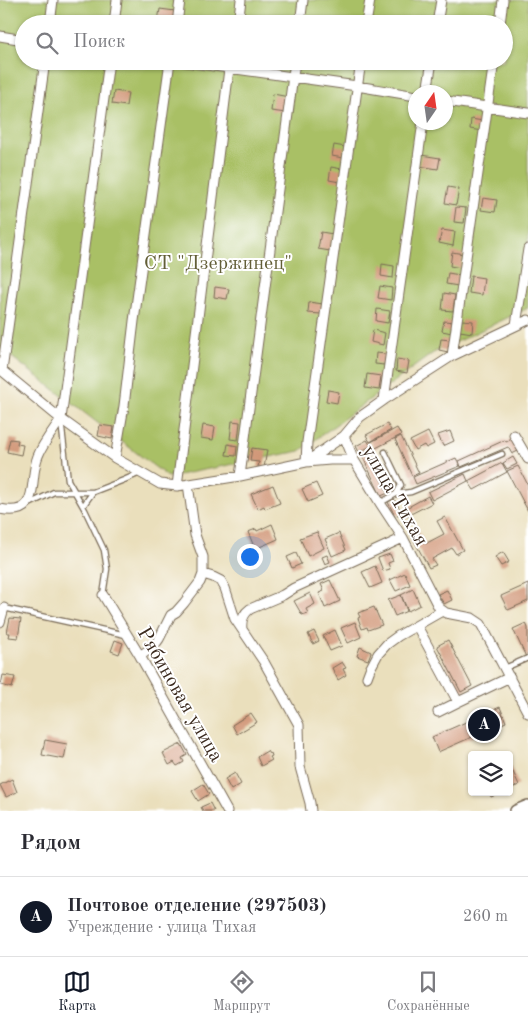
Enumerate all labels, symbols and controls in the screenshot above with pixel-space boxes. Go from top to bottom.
search box [15,15,513,70]
icon: search [33,29,61,57]
text: Поиск [73,33,125,52]
north arrow [408,85,453,130]
park label: СТ "Дзержинец" [144,254,292,274]
street label: улица Тихая [357,442,431,550]
your location [237,544,263,570]
street label: Рябиновая улица [133,624,226,766]
pin: A [468,706,500,744]
map controls [468,751,513,796]
button: layers [468,751,513,796]
text: Рядом [20,833,81,854]
text: Почтовое отделение (297503) [67,897,327,916]
text: A [30,909,42,925]
text: 260 m [463,909,508,925]
text: Учреждение · улица Тихая [67,920,256,936]
tab: Карта [58,968,96,1015]
tab: Маршрут [213,968,270,1015]
tab: Сохранённые [387,968,470,1015]

